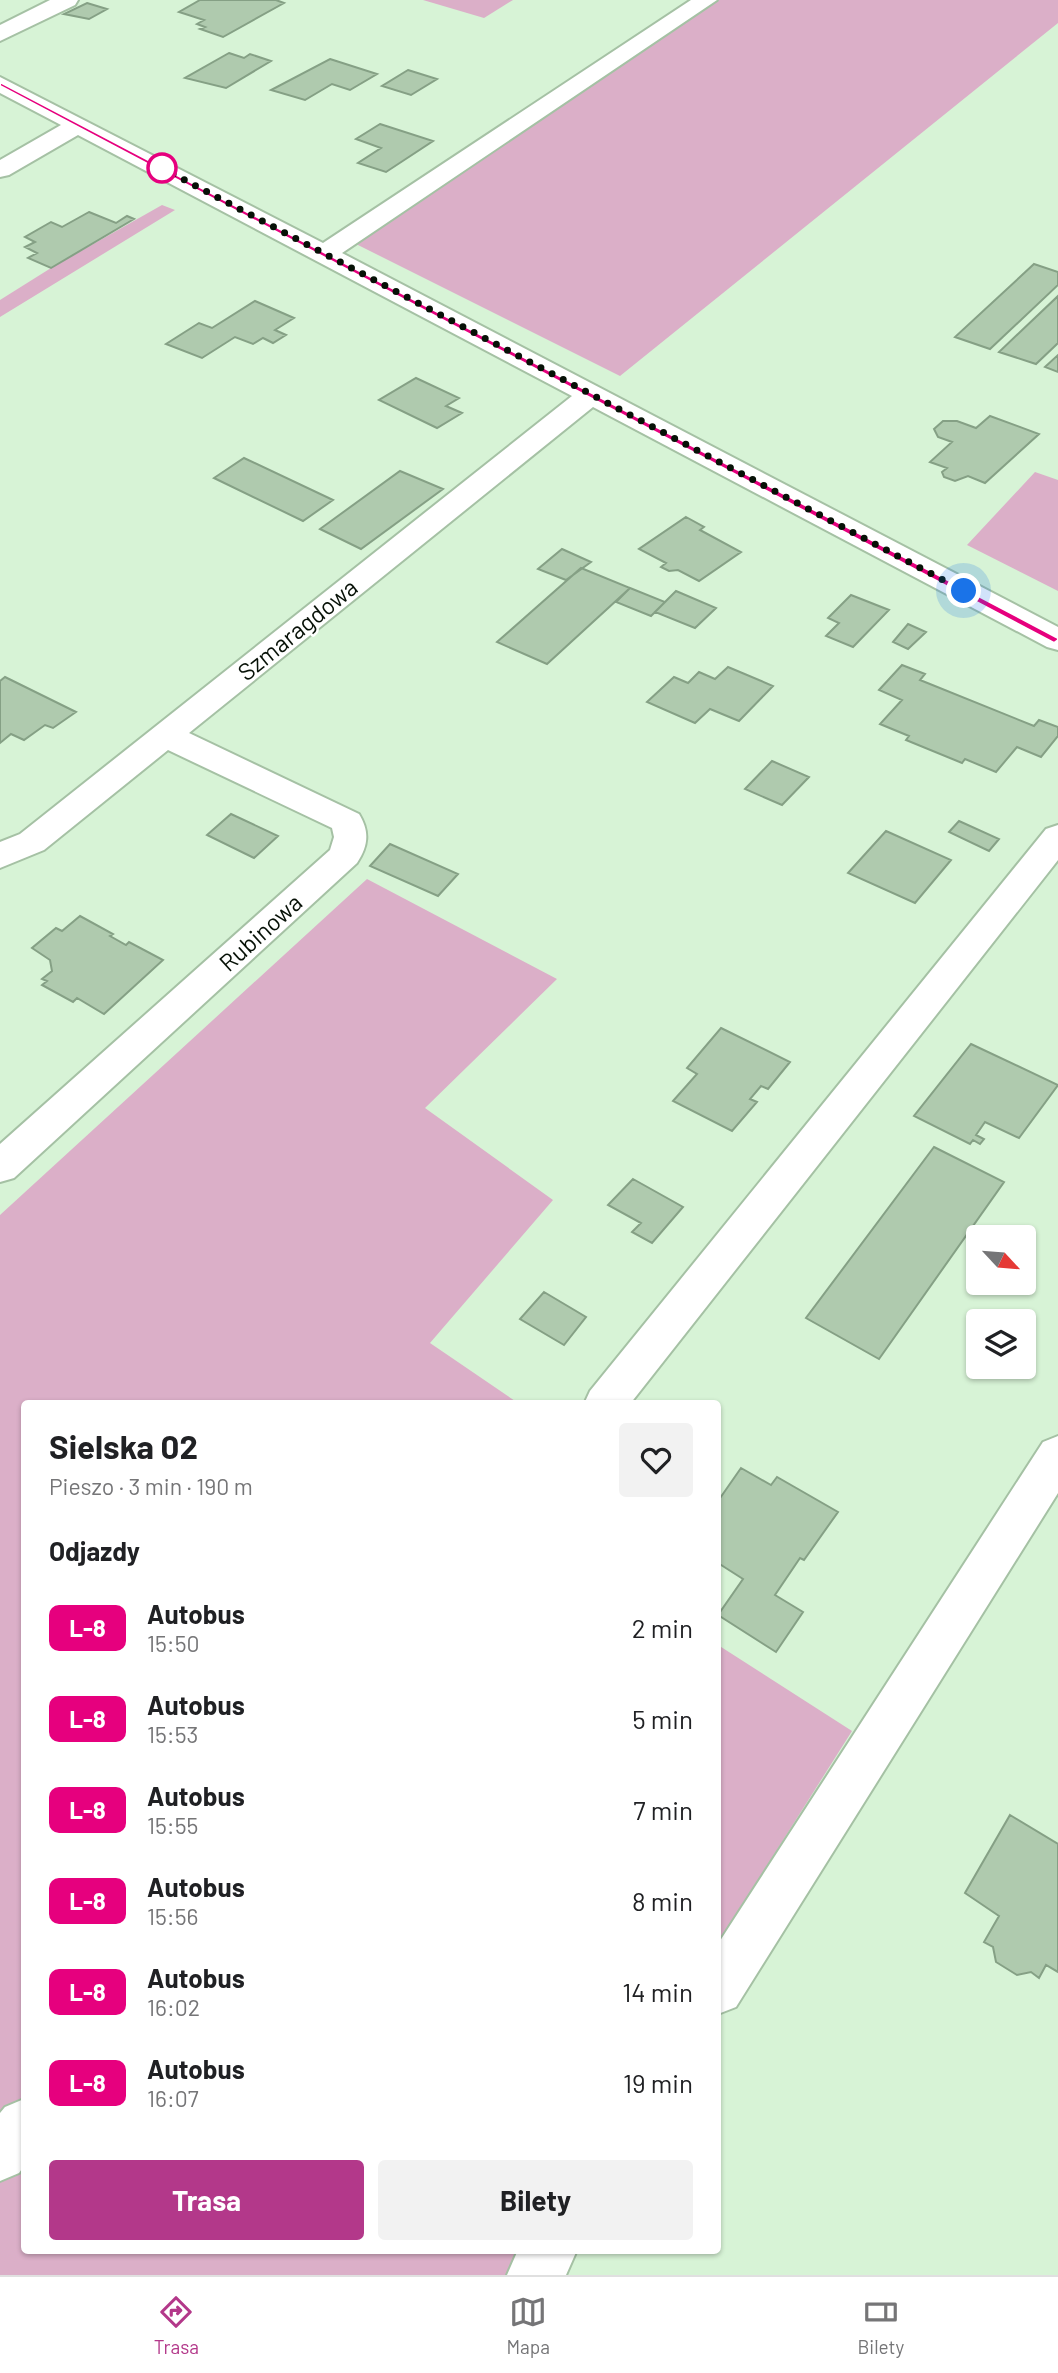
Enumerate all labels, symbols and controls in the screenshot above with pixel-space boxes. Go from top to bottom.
unlabelled marker [147,153,177,183]
street label: Szmaragdowa [231,572,363,686]
your location [946,573,981,608]
street label: Rubinowa [213,887,307,977]
north arrow [966,1225,1036,1295]
map controls [966,1225,1036,1379]
button: layers [966,1309,1036,1379]
button: heart [619,1423,693,1497]
text: Sielska 02 [49,1426,198,1466]
text: Pieszo · 3 min · 190 m [49,1472,253,1500]
text: Odjazdy [49,1535,140,1566]
text: Autobus [147,1598,245,1629]
text: 2 min [632,1612,693,1643]
text: L-8 [69,1613,106,1642]
text: 15:50 [147,1629,200,1657]
text: Autobus [147,1689,245,1720]
text: 5 min [632,1703,693,1734]
text: L-8 [69,1704,106,1733]
text: 15:53 [147,1720,198,1748]
text: Autobus [147,1780,245,1811]
text: 7 min [633,1794,693,1825]
text: L-8 [69,1795,106,1824]
text: 15:55 [147,1811,198,1839]
text: Autobus [147,1871,245,1902]
text: 8 min [632,1885,693,1916]
text: L-8 [69,1886,106,1915]
text: 15:56 [147,1902,198,1930]
text: Autobus [147,1962,245,1993]
text: 14 min [622,1976,693,2007]
text: L-8 [69,1977,106,2006]
text: 16:02 [147,1993,200,2021]
text: Autobus [147,2053,245,2084]
text: 19 min [623,2067,693,2098]
text: L-8 [69,2068,106,2097]
text: 16:07 [147,2084,199,2112]
button: Trasa [49,2160,364,2240]
button: Bilety [378,2160,693,2240]
tab: Trasa [154,2293,199,2358]
tab: Mapa [506,2293,550,2358]
tab: Bilety [857,2293,904,2358]

